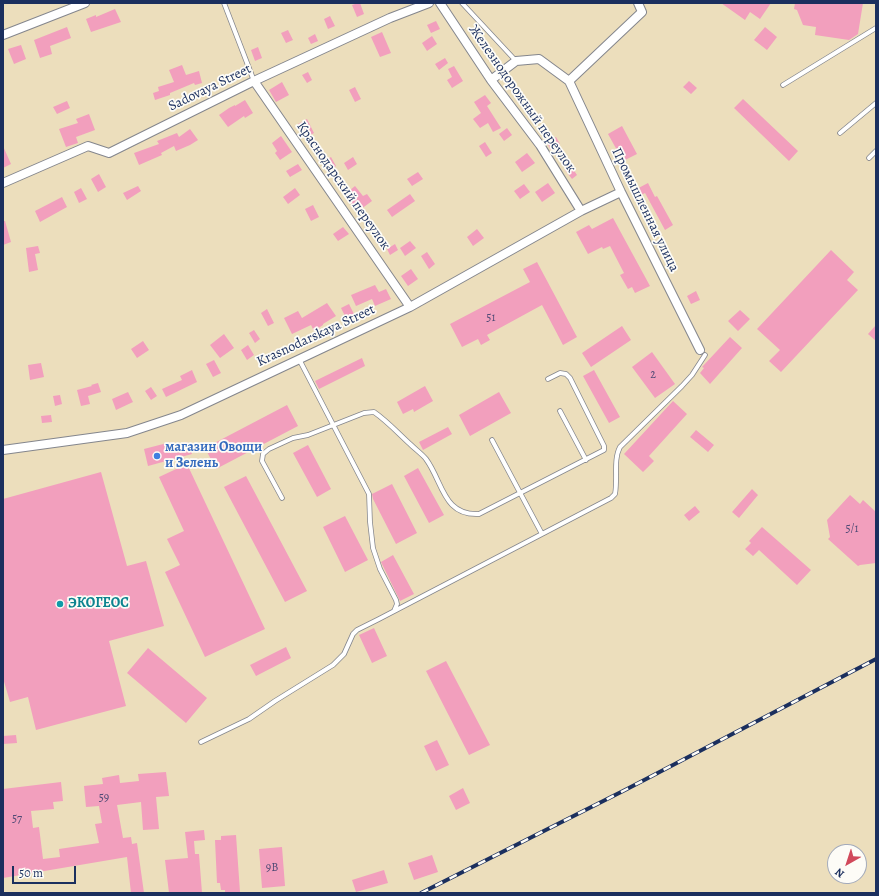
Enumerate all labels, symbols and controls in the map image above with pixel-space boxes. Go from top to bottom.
street label: Железнодорожный переулок [465,22,579,176]
street label: Sadovaya Street [166,61,254,115]
street label: Краснодарский переулок [292,119,394,253]
street label: Промышленная улица [608,145,682,275]
street label: Krasnodarskaya Street [254,301,378,371]
house number: 51 [486,311,496,325]
house number: 2 [650,368,656,382]
place label: магазин Овощи и Зелень [165,440,262,472]
marker: магазин Овощи и Зелень [152,451,162,461]
house number: 5/1 [845,522,859,536]
place label: ЭКОГЕОС [68,596,129,612]
marker: ЭКОГЕОС [55,599,65,609]
house number: 59 [99,791,109,805]
house number: 57 [12,812,22,826]
north arrow [827,844,867,884]
scale bar [14,858,78,884]
house number: 9В [266,861,278,875]
text: 50 m [19,865,43,881]
text: N [832,865,848,881]

